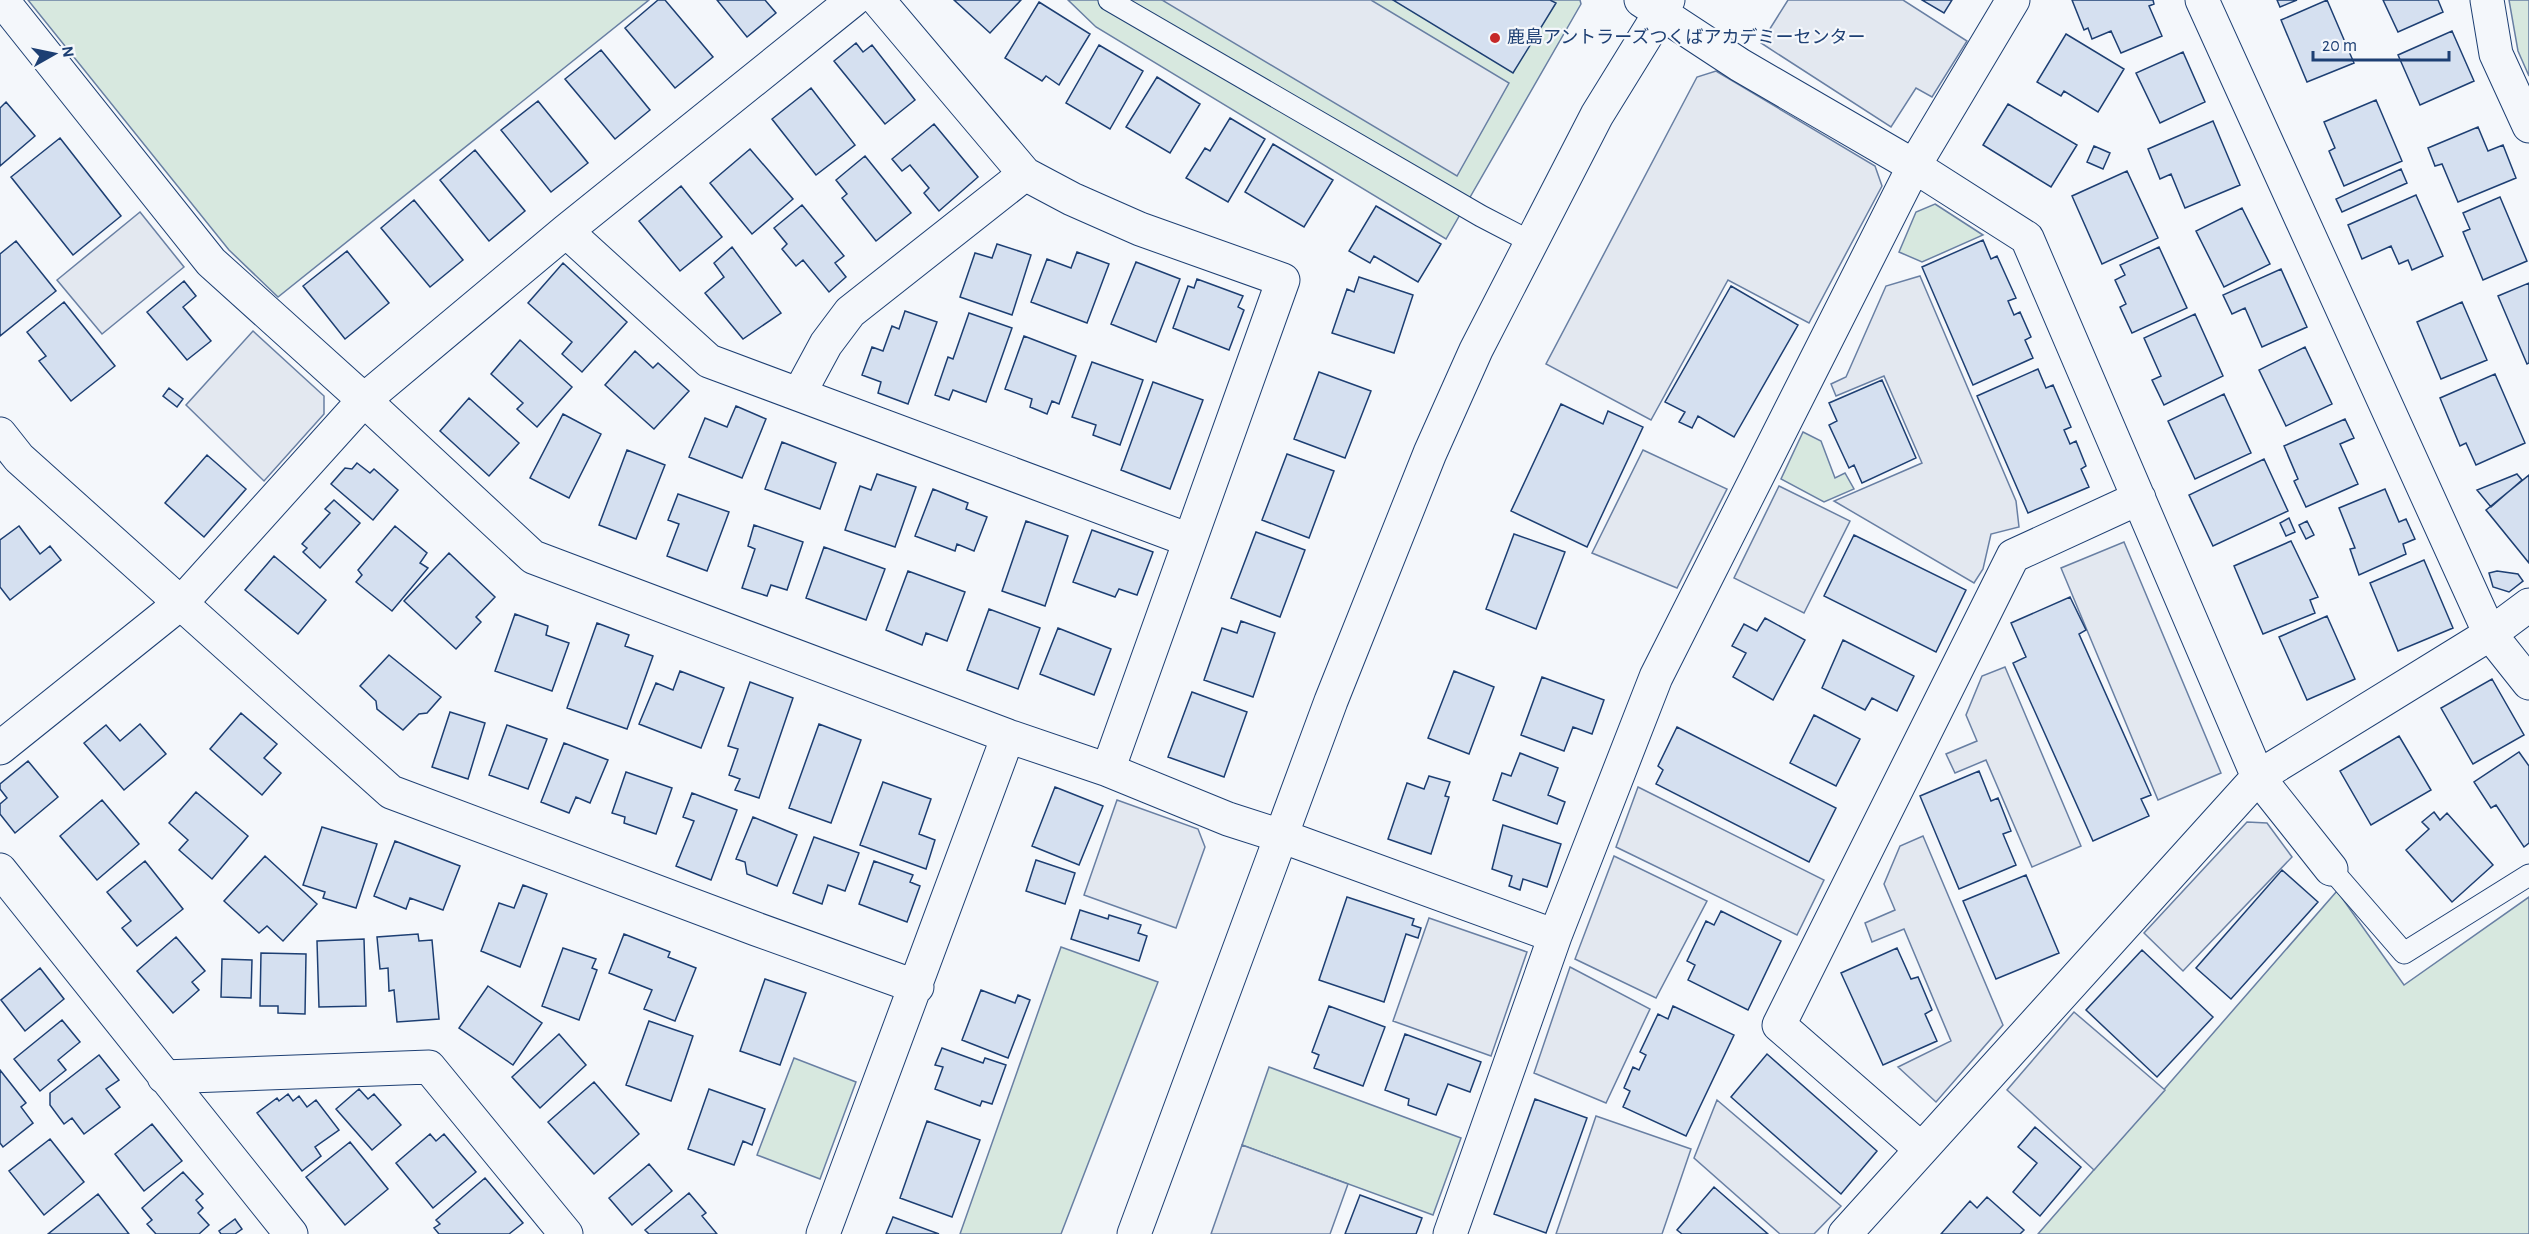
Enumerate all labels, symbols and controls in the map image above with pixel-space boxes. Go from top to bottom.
north arrow [24,24,84,84]
scale bar [2313,24,2450,62]
place label: 鹿島アントラーズつくばアカデミーセンター [1507,27,1865,47]
marker: 鹿島アントラーズつくばアカデミーセンター [1488,31,1502,45]
text: 20 m [2322,37,2357,55]
text: N [59,45,77,59]

